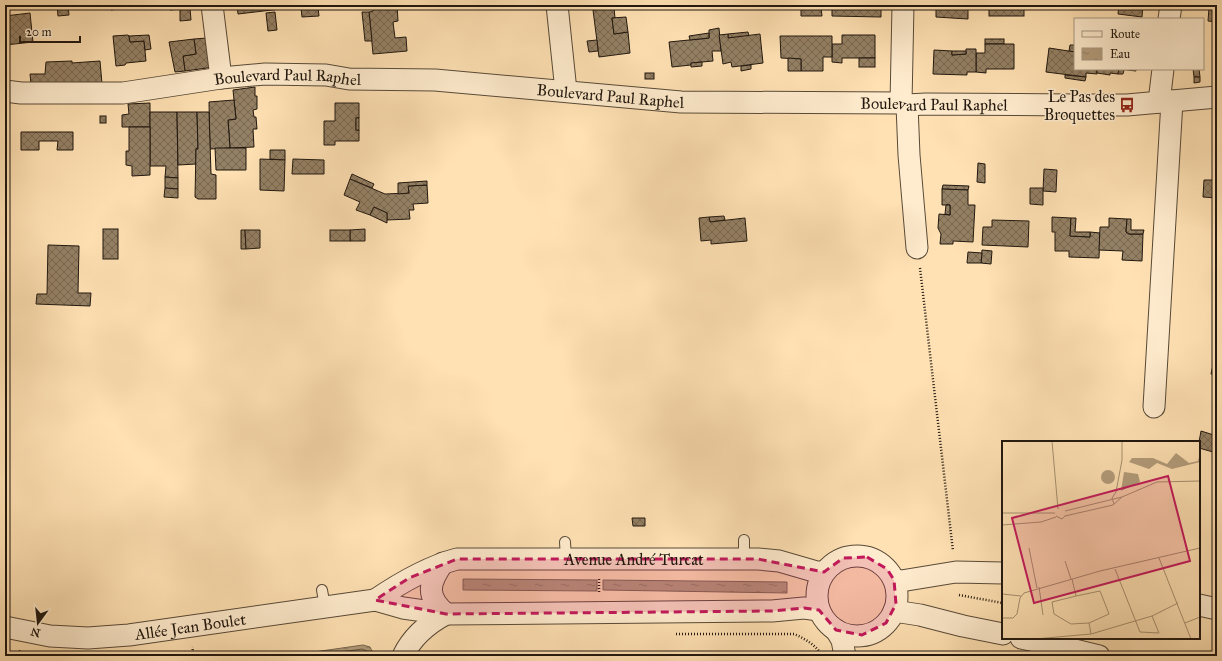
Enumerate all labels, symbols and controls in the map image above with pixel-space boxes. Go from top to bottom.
scale bar [20,18,80,44]
legend [1074,18,1204,70]
text: 20 m [26,25,52,39]
text: Route [1110,27,1140,41]
text: Eau [1110,47,1131,61]
street label: Boulevard Paul Raphel [213,65,362,89]
street label: Boulevard Paul Raphel [536,80,685,112]
place label: Le Pas des Broquettes [1044,87,1115,125]
street label: Boulevard Paul Raphel [860,93,1008,115]
bus stop icon: Le Pas des Broquettes [1118,96,1136,114]
inset map [1002,441,1200,639]
street label: Avenue André Turcat [563,550,704,569]
north arrow [18,603,58,643]
street label: Allée Jean Boulet [133,609,247,644]
text: N [29,625,42,640]

